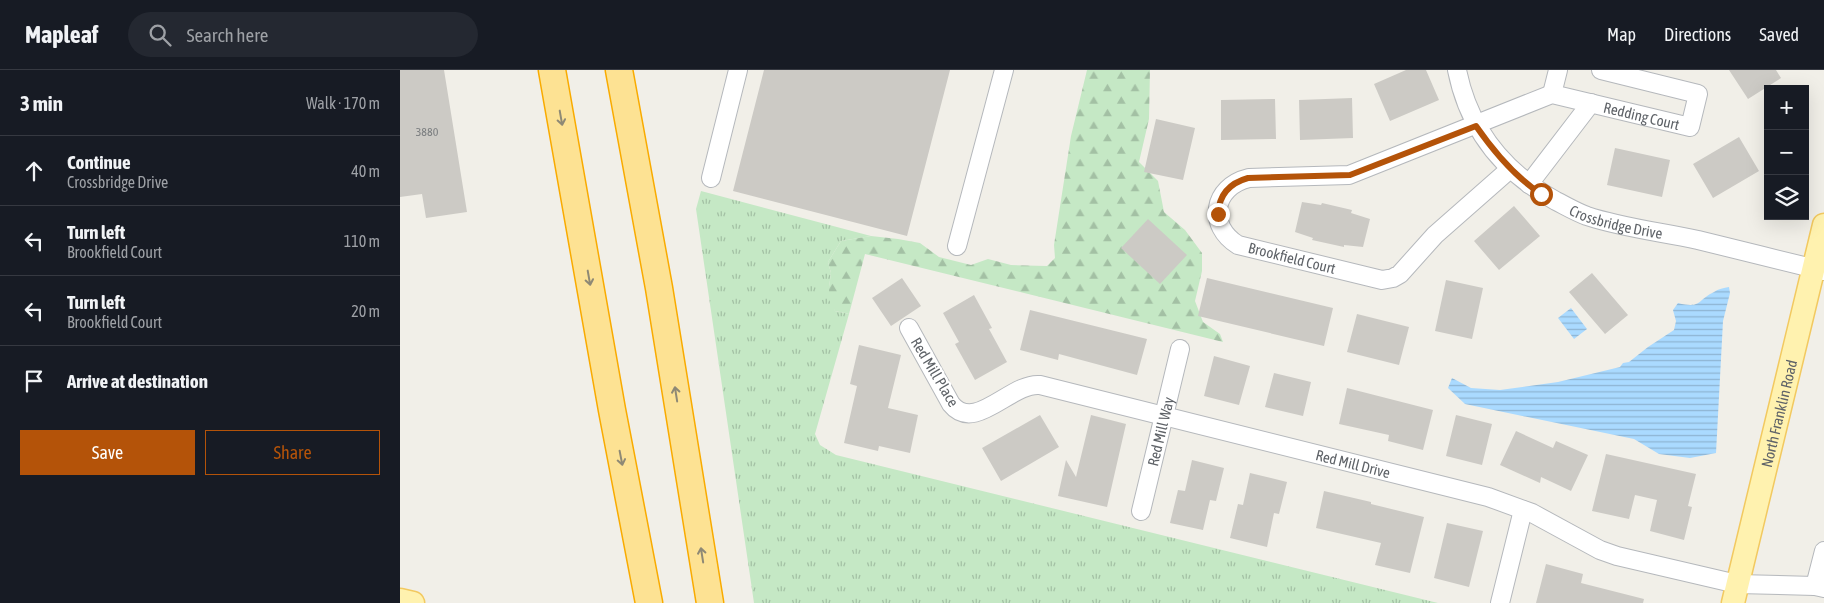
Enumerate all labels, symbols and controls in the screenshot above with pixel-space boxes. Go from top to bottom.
search box [128,12,478,57]
text: Mapleaf [25,21,98,48]
icon: search [146,21,174,49]
text: Search here [186,24,268,46]
text: Map [1607,24,1636,45]
text: Directions [1664,24,1731,45]
text: Saved [1759,24,1799,45]
map controls [1764,85,1809,220]
button: + [1764,85,1809,130]
text: 3 min [20,91,63,115]
text: Walk · 170 m [306,94,380,112]
street label: Redding Court [1602,98,1681,133]
one-way arrow [556,110,566,126]
house number: 3880 [416,125,439,139]
button: − [1764,130,1809,175]
text: Continue [67,151,131,173]
icon: ahead [20,157,48,185]
text: 40 m [351,162,380,180]
text: Crossbridge Drive [67,173,168,191]
button: layers [1764,175,1809,220]
route start [1530,183,1553,206]
street label: Crossbridge Drive [1567,201,1664,241]
route end [1207,203,1230,226]
text: Turn left [67,221,125,243]
icon: left [20,227,48,255]
text: 110 m [344,232,380,250]
street label: Brookfield Court [1247,239,1337,277]
text: Brookfield Court [67,243,162,261]
one-way arrow [584,270,594,286]
text: Turn left [67,291,125,313]
icon: left [20,297,48,325]
text: 20 m [351,302,380,320]
text: Brookfield Court [67,313,162,331]
street label: Red Mill Place [908,334,962,410]
street label: North Franklin Road [1757,358,1800,469]
icon: arrive [20,367,48,395]
text: Arrive at destination [67,370,208,392]
one-way arrow [671,387,681,403]
street label: Red Mill Way [1144,395,1177,468]
button: Save [20,430,195,475]
button: Share [205,430,380,475]
street label: Red Mill Drive [1314,446,1392,481]
one-way arrow [617,450,627,466]
one-way arrow [697,547,707,563]

